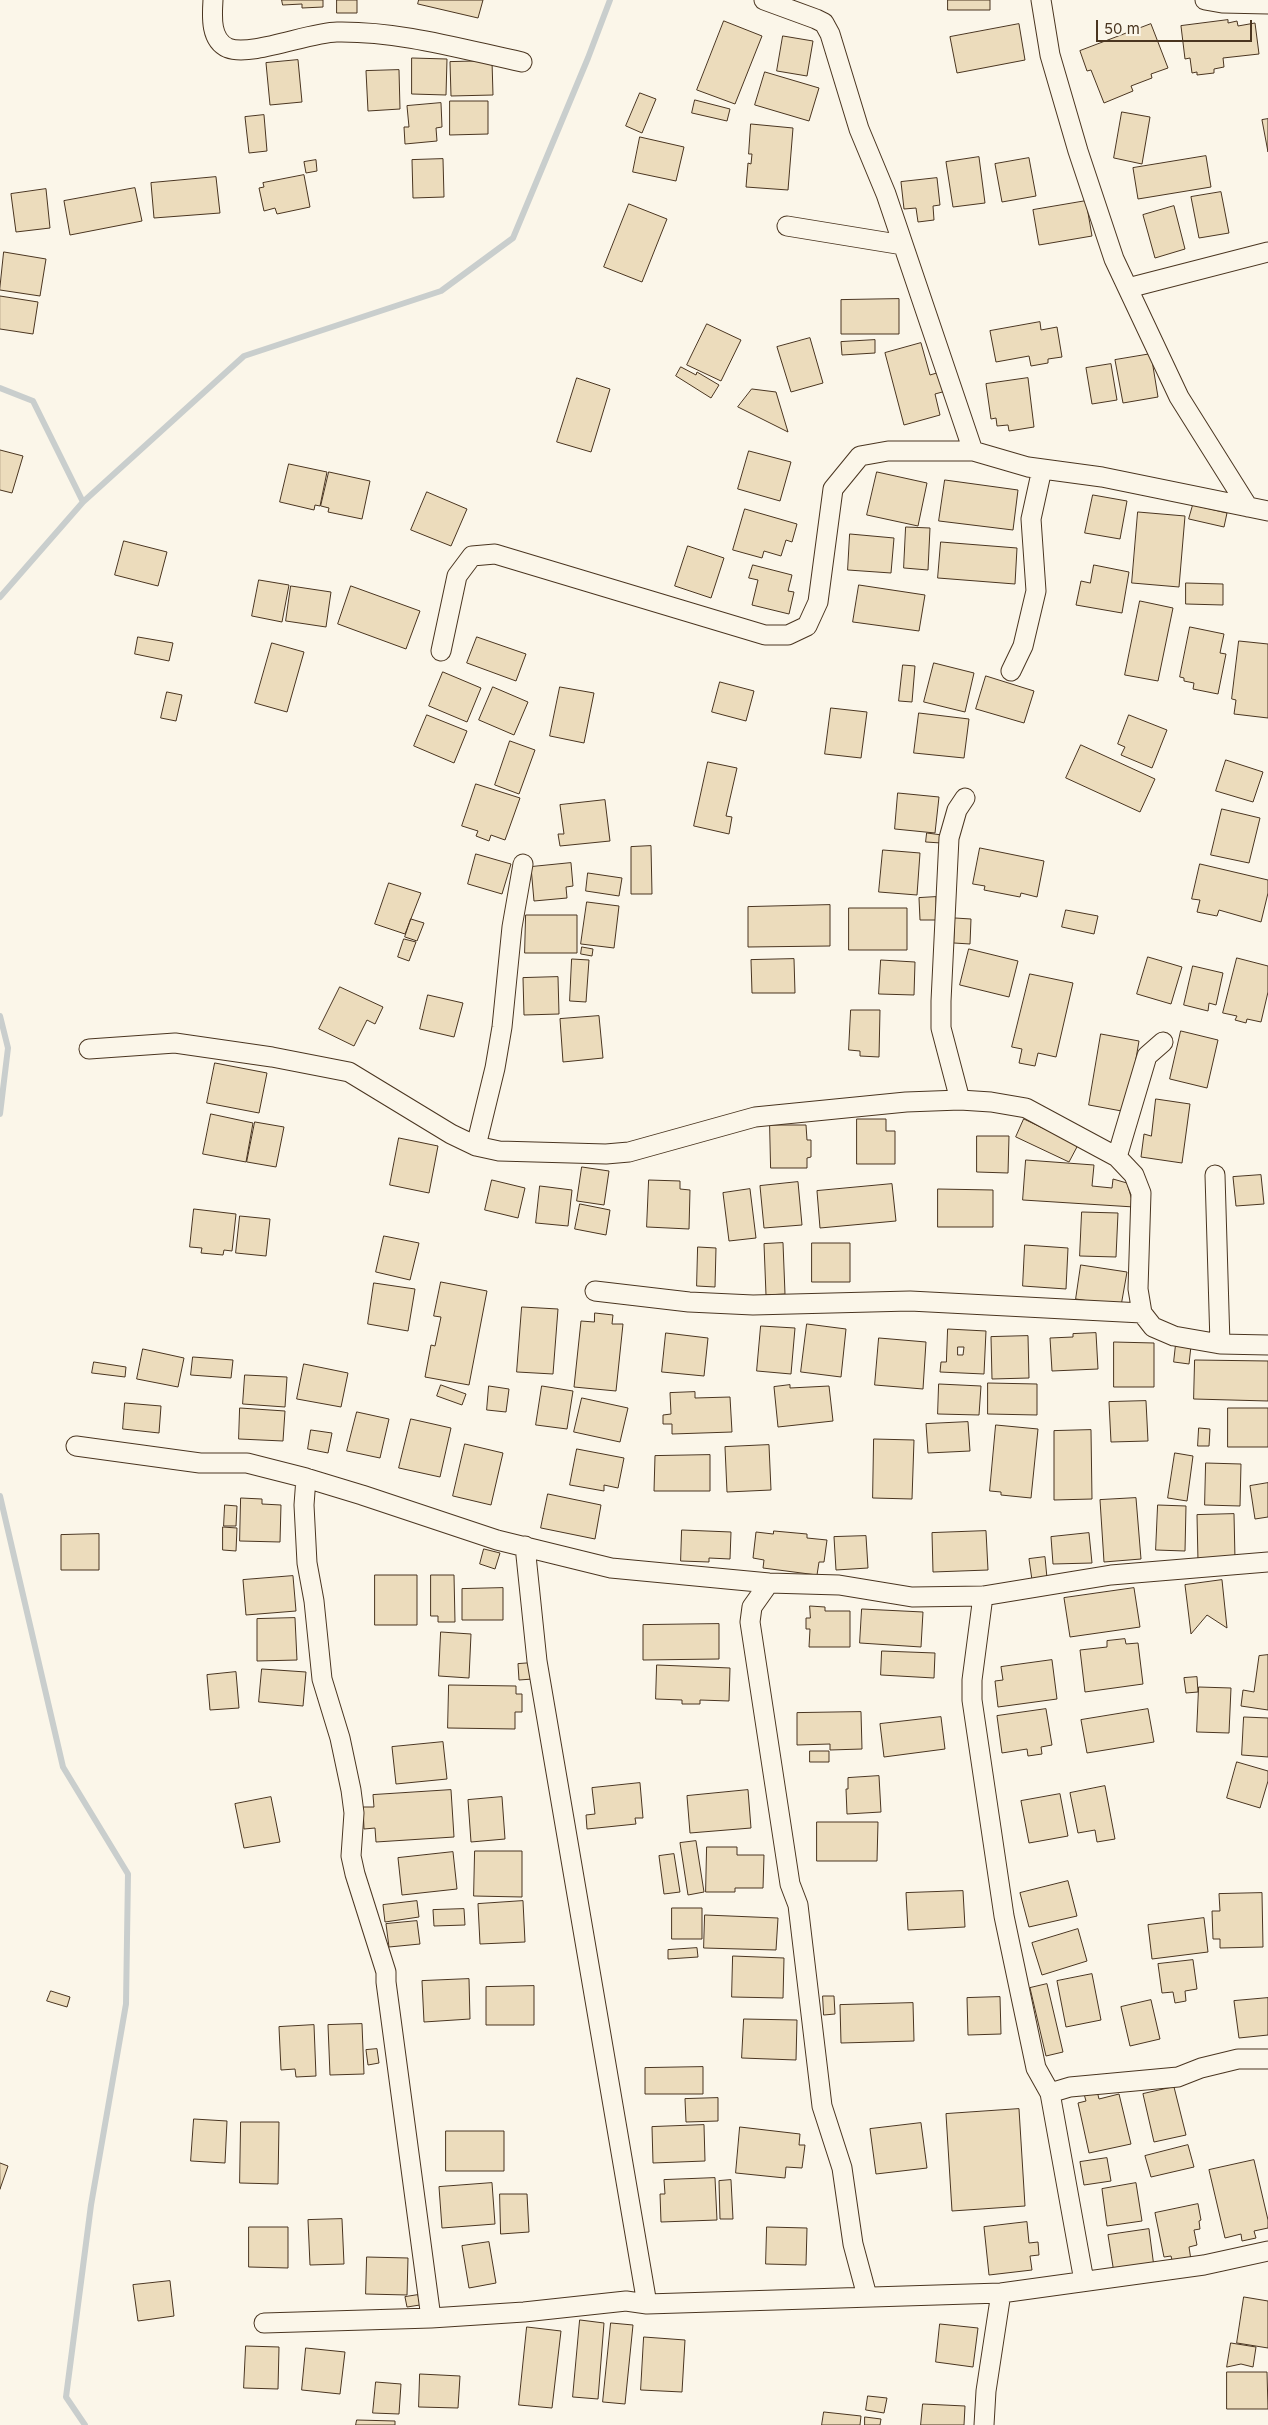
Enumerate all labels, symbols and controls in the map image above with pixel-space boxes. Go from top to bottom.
scale bar [1098,10,1254,42]
text: 50 m [1104,19,1140,38]

